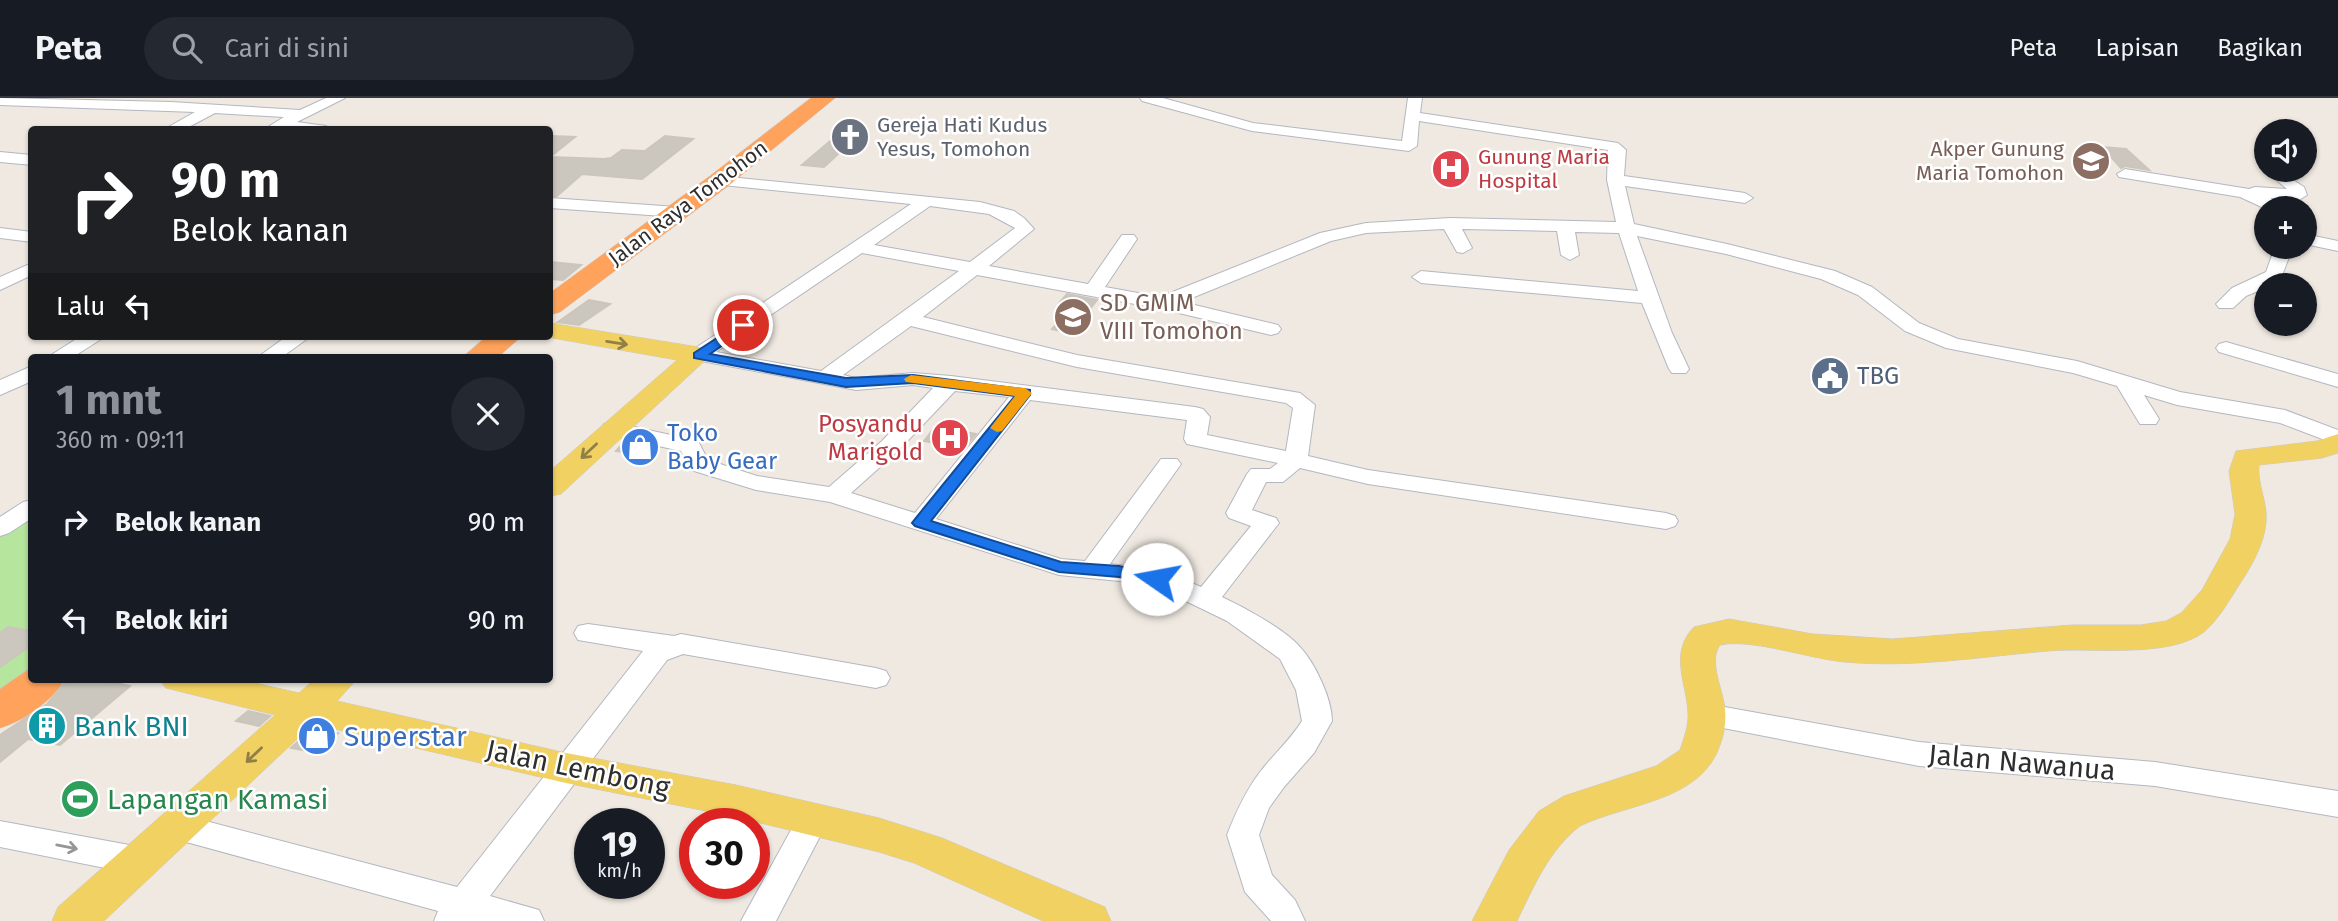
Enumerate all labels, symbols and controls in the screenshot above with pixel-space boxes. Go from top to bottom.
search box [144,17,634,80]
text: Peta [35,28,102,68]
icon: search [168,29,206,67]
text: Cari di sini [224,33,349,64]
text: Peta [2010,34,2057,62]
text: Lapisan [2095,34,2179,62]
text: Bagikan [2217,34,2303,62]
place label: Gereja Hati Kudus Yesus, Tomohon [877,112,1047,162]
church icon: Gereja Hati Kudus Yesus, Tomohon [829,116,871,158]
map controls [2254,119,2317,336]
button: sound [2254,119,2317,182]
street label: Jalan Raya Tomohon [603,135,773,271]
place label: Akper Gunung Maria Tomohon [1916,136,2064,186]
school or university icon: Akper Gunung Maria Tomohon [2070,140,2112,182]
place label: Gunung Maria Hospital [1478,144,1610,194]
hospital icon: Gunung Maria Hospital [1430,148,1472,190]
text: 90 m [171,151,280,210]
icon: right [56,154,147,245]
button: + [2254,196,2317,259]
text: Belok kanan [171,211,349,249]
button: − [2254,273,2317,336]
icon: left [119,287,157,325]
place label: SD GMIM VIII Tomohon [1100,289,1243,345]
text: Lalu [56,291,105,322]
pin [713,295,773,355]
school or university icon: SD GMIM VIII Tomohon [1052,296,1094,338]
icon: arrive [724,306,762,344]
one-way arrow [605,337,628,350]
public building icon: TBG [1809,355,1851,397]
place label: TBG [1857,362,1899,390]
text: 1 mnt [56,375,161,425]
button: close [451,377,525,451]
place label: Posyandu Marigold [818,410,923,466]
hospital icon: Posyandu Marigold [929,417,971,459]
place label: Toko Baby Gear [667,419,778,475]
text: 360 m · 09:11 [56,426,185,454]
shop icon: Toko Baby Gear [619,426,661,468]
one-way arrow [581,442,598,459]
icon: right [56,503,94,541]
text: Belok kanan [115,507,261,538]
text: 90 m [468,507,525,538]
position arrow [1120,542,1194,616]
icon: left [56,601,94,639]
text: Belok kiri [115,605,228,636]
text: 90 m [468,605,525,636]
building icon: Bank BNI [26,705,68,747]
place label: Bank BNI [74,710,189,743]
shop icon: Superstar [296,715,338,757]
place label: Superstar [344,720,467,753]
street label: Jalan Lembong [483,733,673,804]
street label: Jalan Nawanua [1927,738,2117,787]
one-way arrow [246,746,263,763]
sports icon: Lapangan Kamasi [59,778,101,820]
place label: Lapangan Kamasi [107,783,328,816]
speed limit sign: 30 [679,808,770,899]
text: 19 [602,823,637,865]
one-way arrow [55,841,78,854]
text: km/h [597,860,642,882]

